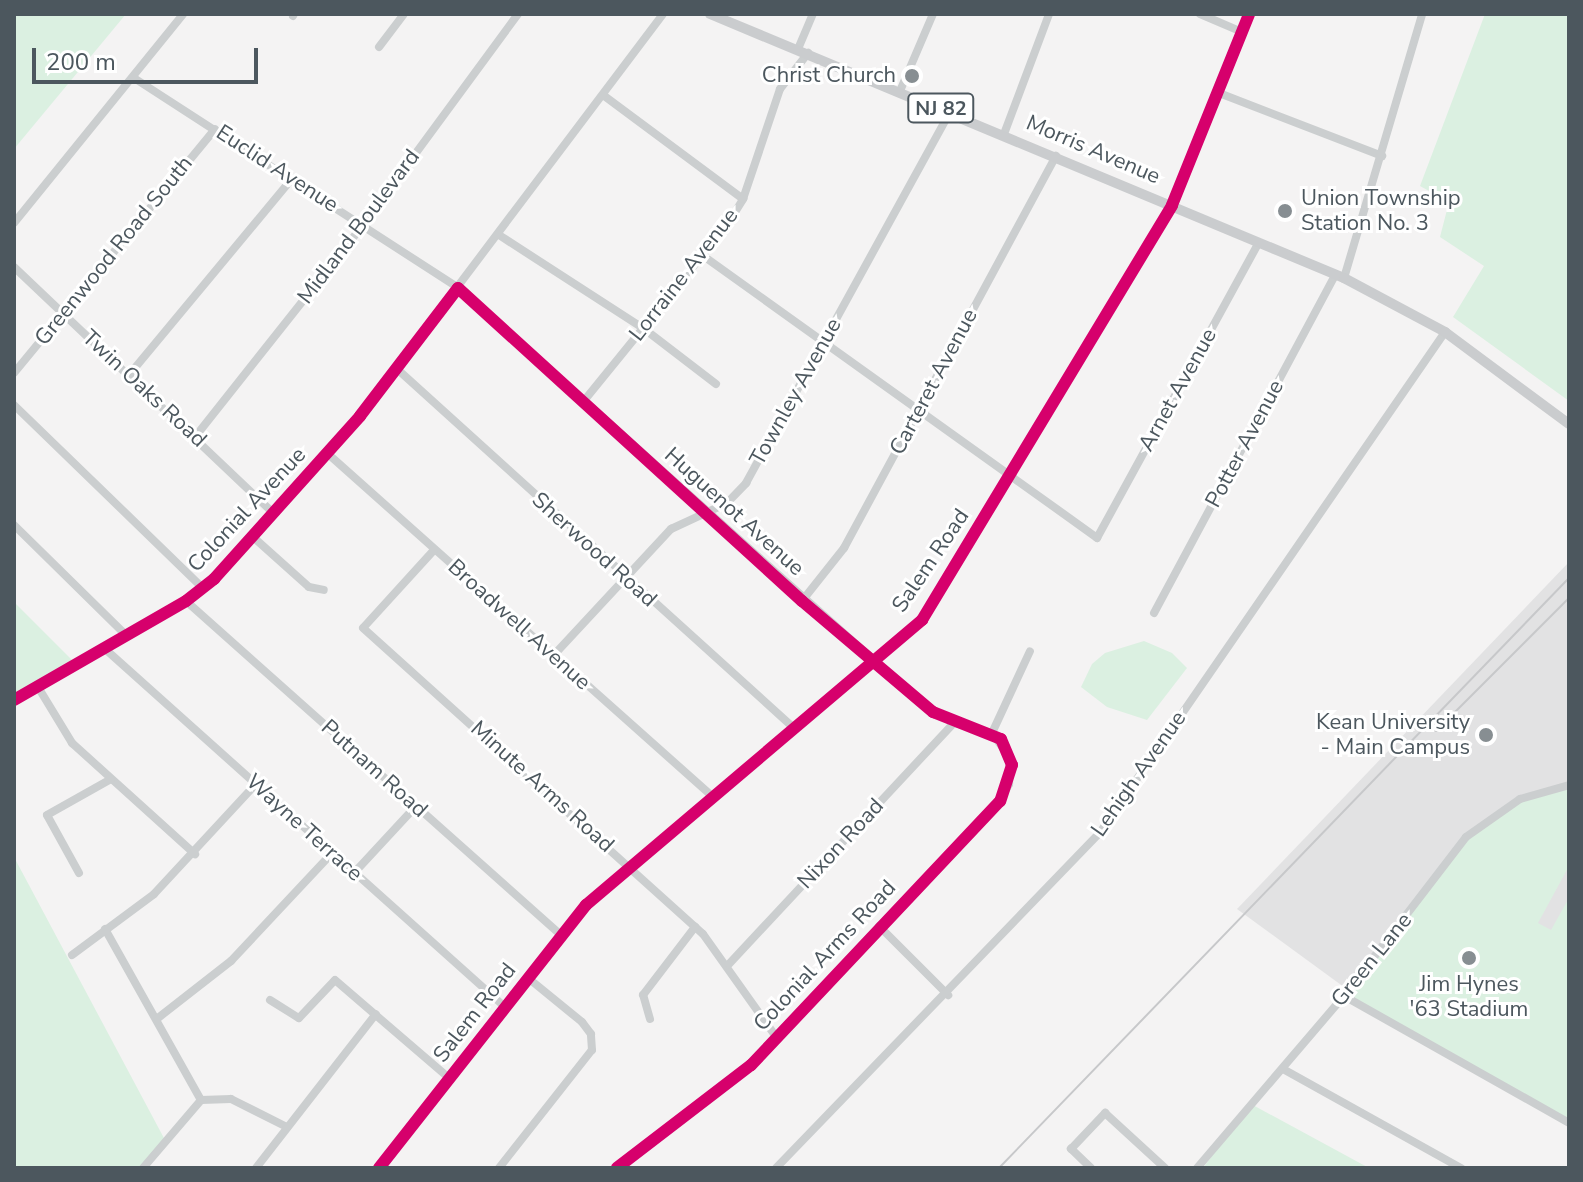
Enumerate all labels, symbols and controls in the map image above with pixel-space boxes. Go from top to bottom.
scale bar [36,32,262,82]
text: 200 m [46,46,116,78]
place label: Christ Church [762,63,896,89]
marker: Christ Church [903,67,921,85]
road number: NJ 82 [907,92,975,124]
street label: Morris Avenue [1022,110,1164,190]
street label: Euclid Avenue [211,120,343,218]
street label: Midland Boulevard [292,145,426,309]
street label: Greenwood Road South [30,151,198,351]
place label: Union Township Station No. 3 [1301,185,1461,236]
marker: Union Township Station No. 3 [1276,202,1294,220]
street label: Lorraine Avenue [624,203,744,347]
street label: Carteret Avenue [884,305,984,459]
street label: Townley Avenue [745,314,847,470]
street label: Arnet Avenue [1133,324,1223,456]
street label: Twin Oaks Road [76,325,212,453]
street label: Potter Avenue [1200,376,1290,512]
street label: Colonial Avenue [182,442,312,578]
street label: Huguenot Avenue [659,442,809,582]
street label: Sherwood Road [526,487,662,613]
street label: Salem Road [887,504,975,618]
street label: Broadwell Avenue [442,554,596,696]
street label: Lehigh Avenue [1086,706,1192,842]
place label: Kean University - Main Campus [1316,709,1470,760]
street label: Putnam Road [316,714,432,824]
street label: Minute Arms Road [465,716,619,858]
marker: Kean University - Main Campus [1477,726,1495,744]
street label: Wayne Terrace [240,769,368,887]
street label: Nixon Road [792,793,890,895]
street label: Colonial Arms Road [748,875,902,1037]
street label: Green Lane [1326,908,1418,1012]
marker: Jim Hynes '63 Stadium [1460,949,1478,967]
street label: Salem Road [428,958,522,1068]
place label: Jim Hynes '63 Stadium [1410,971,1528,1022]

